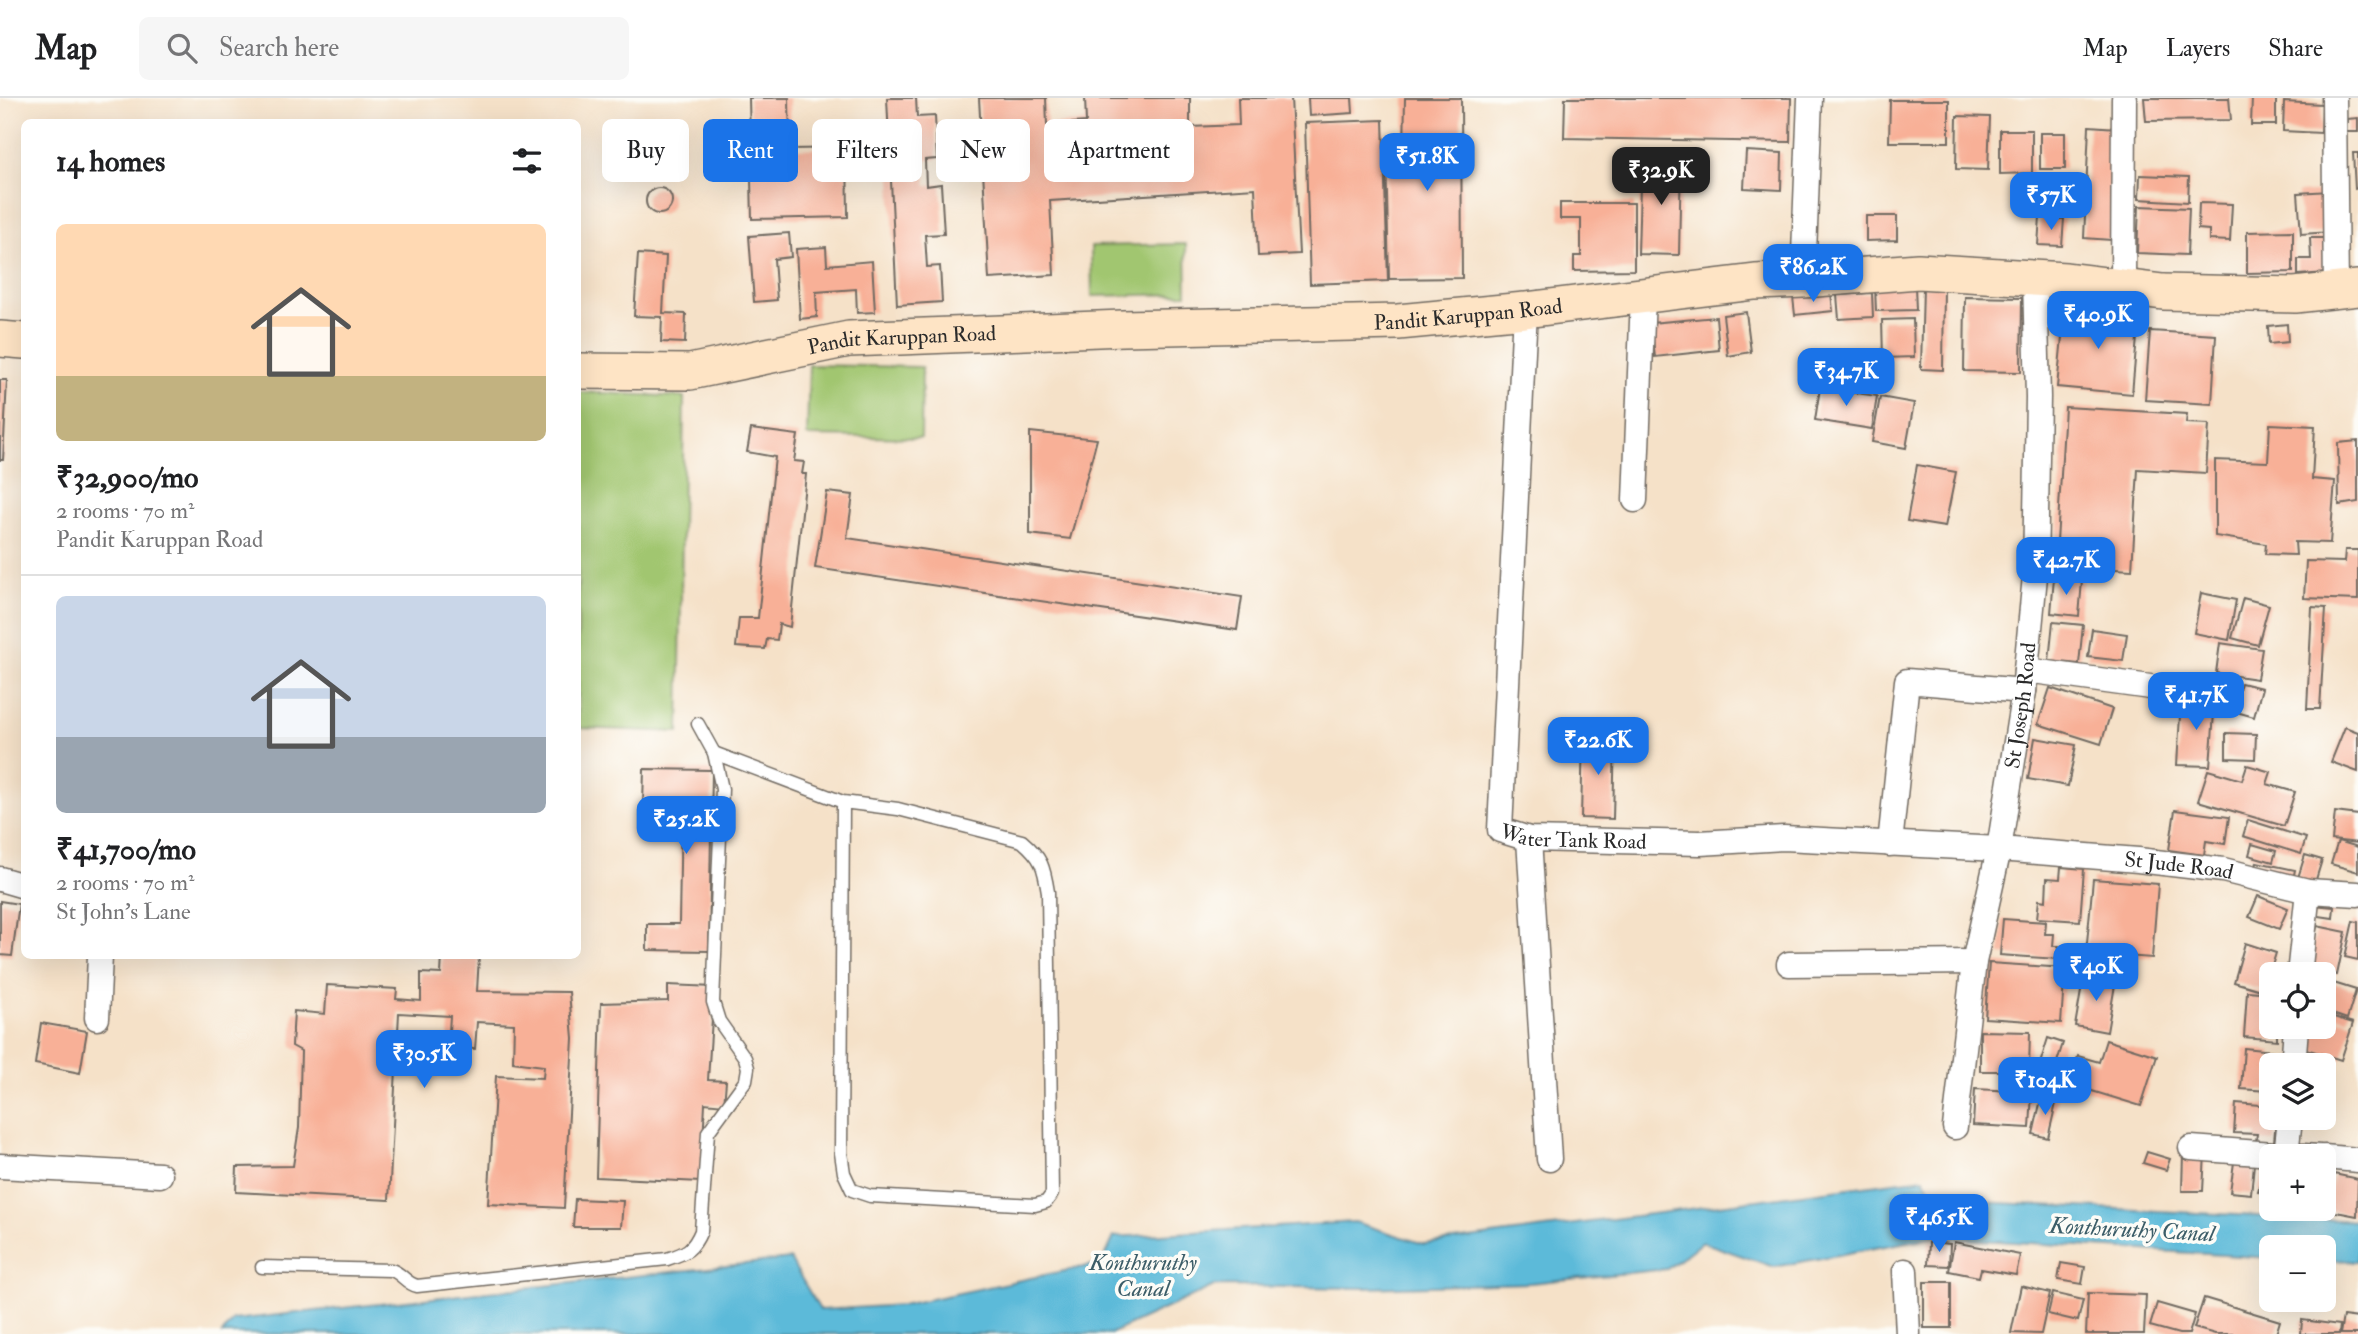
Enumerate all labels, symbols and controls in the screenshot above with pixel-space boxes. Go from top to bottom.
search box [139,17,629,80]
text: Map [35,28,97,69]
icon: search [163,29,201,67]
text: Search here [219,32,339,64]
text: Map [2083,33,2128,64]
text: Layers [2166,33,2230,64]
text: Share [2268,33,2323,64]
chip: Buy [602,119,689,182]
chip: Rent [703,119,798,182]
chip: Filters [812,119,922,182]
chip: New [936,119,1030,182]
chip: Apartment [1044,119,1194,182]
pin: ₹51.8K [1370,134,1484,193]
text: ₹51.8K [1396,141,1458,170]
icon: filters [508,142,546,180]
text: 14 homes [56,143,165,180]
pin: ₹32.9K [1604,148,1718,207]
text: ₹32.9K [1628,155,1694,184]
pin: ₹57K [2010,172,2092,232]
text: ₹57K [2026,180,2076,209]
pin: ₹86.2K [1756,244,1870,304]
text: ₹86.2K [1779,252,1847,281]
icon: home [238,269,364,395]
street label: Pandit Karuppan Road [1373,292,1565,337]
pin: ₹40.9K [2041,292,2155,351]
text: ₹40.9K [2063,299,2133,328]
street label: Pandit Karuppan Road [805,320,997,361]
pin: ₹34.7K [1789,348,1903,408]
text: ₹34.7K [1814,356,1879,385]
text: ₹32,900/mo [56,459,199,496]
text: 2 rooms · 70 m² [56,496,195,525]
text: Pandit Karuppan Road [56,525,263,554]
pin: ₹42.7K [2009,538,2123,597]
text: ₹42.7K [2032,545,2100,574]
icon: home [238,641,364,767]
street label: St Joseph Road [1999,641,2043,771]
pin: ₹41.7K [2139,672,2253,732]
text: ₹41.7K [2164,680,2228,709]
pin: ₹22.6K [1541,718,1655,777]
text: ₹22.6K [1564,725,1632,754]
pin: ₹25.2K [629,796,743,856]
text: ₹25.2K [653,804,719,833]
street label: Water Tank Road [1496,818,1648,856]
text: ₹41,700/mo [56,831,196,868]
street label: St Jude Road [2123,846,2237,886]
text: 2 rooms · 70 m² [56,868,195,897]
text: St John's Lane [56,897,191,926]
pin: ₹40K [2055,944,2137,1003]
text: ₹40K [2069,951,2123,980]
map controls [2259,962,2336,1312]
button: locate [2259,962,2336,1039]
pin: ₹30.5K [367,1030,481,1090]
text: ₹30.5K [392,1038,456,1067]
button: layers [2259,1053,2336,1130]
pin: ₹104K [1996,1058,2094,1117]
text: ₹104K [2014,1065,2076,1094]
button: + [2259,1144,2336,1221]
pin: ₹46.5K [1882,1194,1996,1254]
text: ₹46.5K [1905,1202,1973,1231]
water label: Konthuruthy Canal [2048,1211,2217,1248]
button: − [2259,1235,2336,1312]
water label: Konthuruthy Canal [1088,1248,1197,1303]

